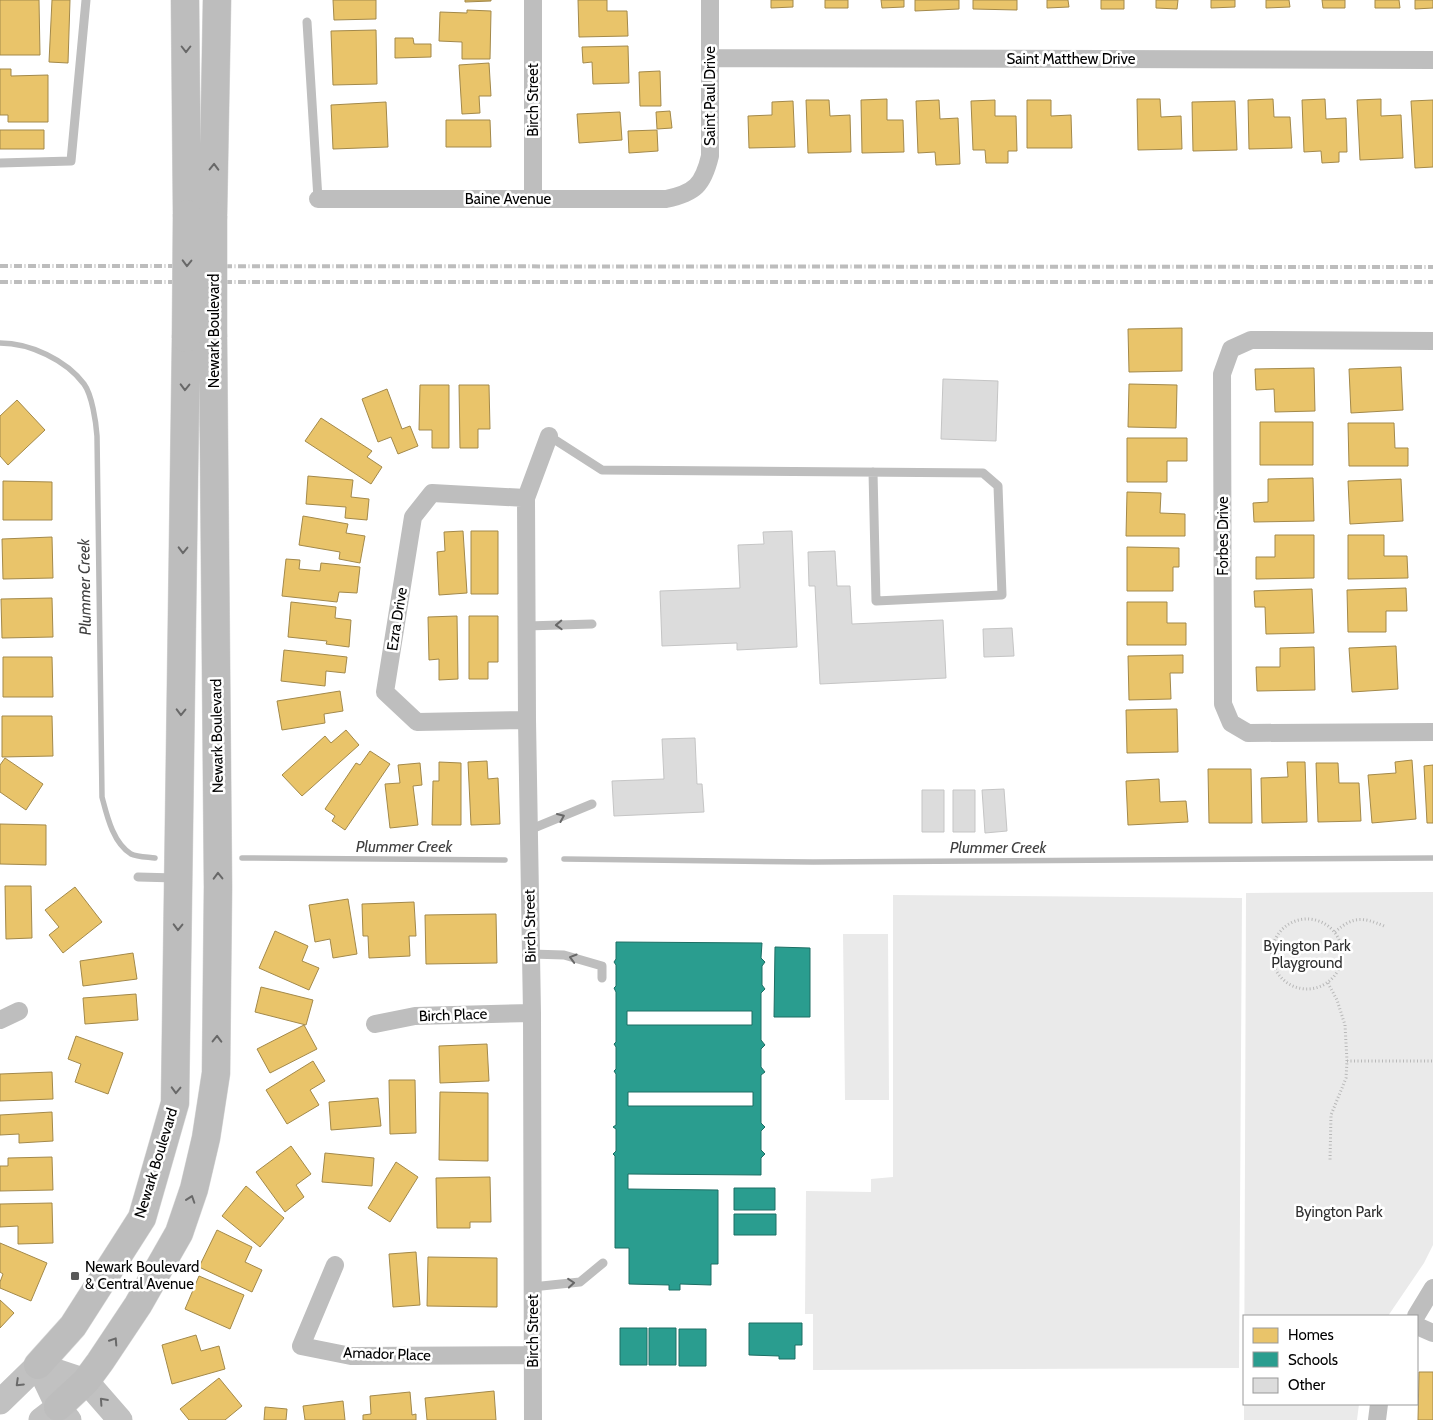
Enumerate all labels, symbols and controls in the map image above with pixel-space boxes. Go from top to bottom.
one-way arrow [181,45,191,53]
street label: Saint Paul Drive [701,46,719,146]
street label: Saint Matthew Drive [1007,50,1136,68]
street label: Birch Street [524,63,542,137]
one-way arrow [209,163,219,171]
street label: Baine Avenue [465,190,551,208]
one-way arrow [181,259,192,267]
street label: Newark Boulevard [205,274,223,388]
one-way arrow [180,384,190,391]
street label: Forbes Drive [1214,496,1232,576]
water label: Plummer Creek [74,537,95,635]
one-way arrow [178,546,188,554]
street label: Ezra Drive [383,586,411,652]
one-way arrow [555,620,563,630]
street label: Newark Boulevard [207,679,227,793]
one-way arrow [176,708,186,716]
one-way arrow [556,813,564,823]
water label: Plummer Creek [356,837,453,856]
water label: Plummer Creek [950,838,1047,857]
one-way arrow [213,872,223,880]
street label: Birch Street [520,889,540,963]
one-way arrow [173,924,184,932]
park label: Byington Park Playground [1263,937,1351,972]
one-way arrow [569,953,577,964]
street label: Birch Place [418,1005,488,1025]
one-way arrow [211,1035,222,1043]
one-way arrow [170,1086,181,1094]
street label: Newark Boulevard [131,1106,181,1220]
one-way arrow [185,1195,195,1203]
park label: Byington Park [1295,1203,1383,1221]
place label: Newark Boulevard & Central Avenue [85,1258,199,1293]
marker: Newark Boulevard & Central Avenue [69,1270,81,1282]
one-way arrow [568,1278,576,1289]
street label: Birch Street [524,1294,542,1368]
legend [1243,1315,1418,1405]
text: Homes [1288,1326,1334,1344]
one-way arrow [108,1338,117,1347]
street label: Amador Place [343,1343,432,1365]
text: Schools [1288,1351,1338,1369]
text: Other [1288,1376,1325,1394]
one-way arrow [16,1377,25,1386]
one-way arrow [100,1397,109,1406]

